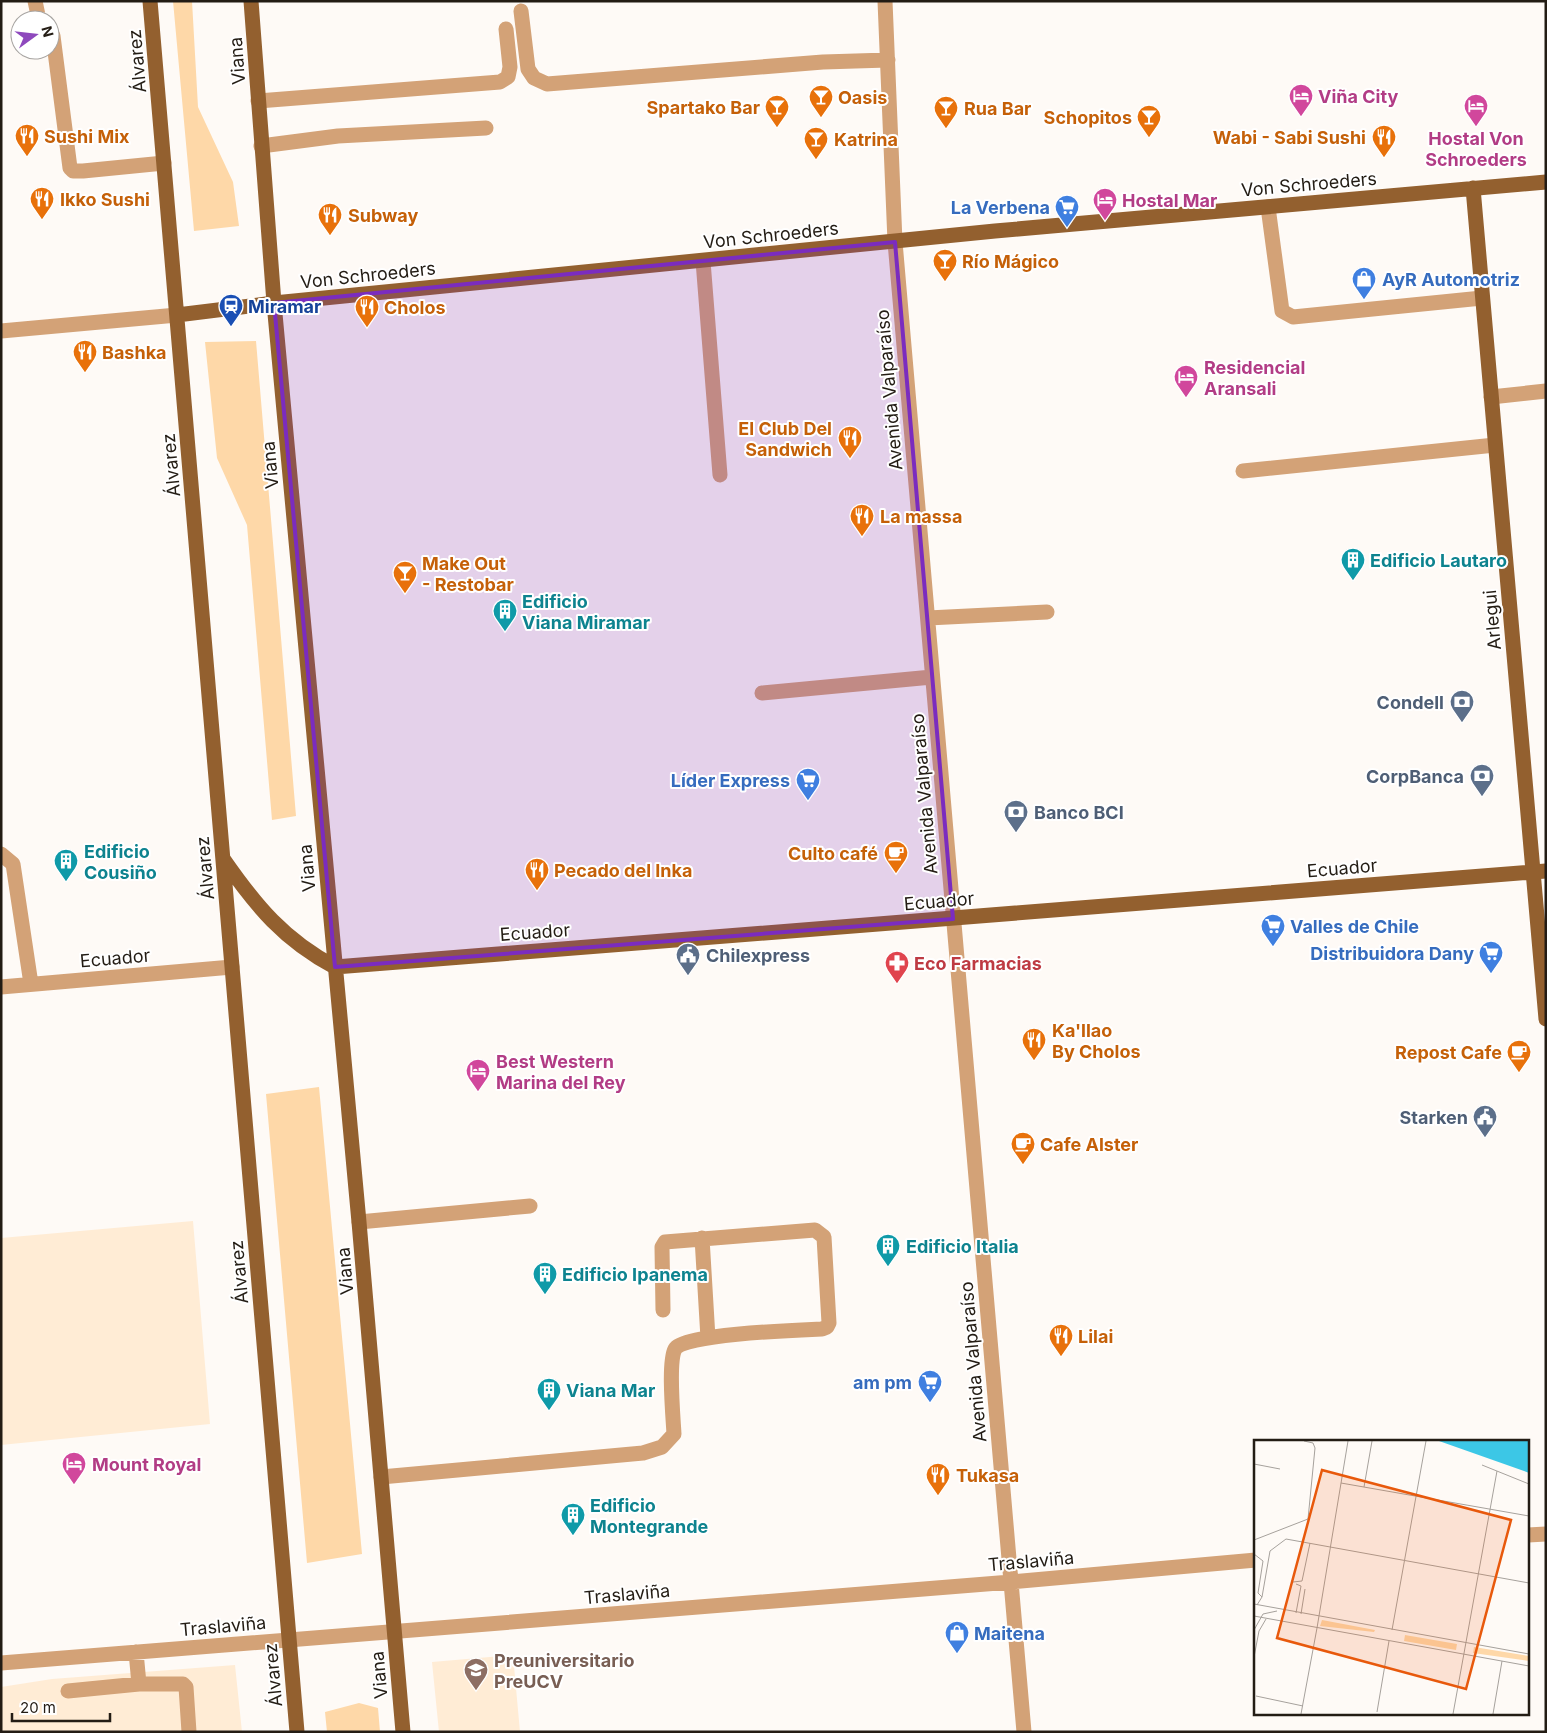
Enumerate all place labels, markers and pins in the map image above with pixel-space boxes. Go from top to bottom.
hotel icon: Viña City [1288,83,1314,117]
bar icon: Oasis [808,84,834,118]
place label: Viña City [1318,86,1398,107]
place label: Oasis [838,87,887,108]
hotel icon: Hostal Von Schroeders [1463,93,1489,127]
bar icon: Spartako Bar [764,94,790,128]
bar icon: Rua Bar [933,95,959,129]
place label: Spartako Bar [646,97,760,118]
place label: Rua Bar [964,98,1031,119]
bar icon: Schopitos [1136,104,1162,138]
place label: Schopitos [1044,107,1132,128]
restaurant icon: Sushi Mix [14,123,40,157]
restaurant icon: Wabi - Sabi Sushi [1371,124,1397,158]
place label: Sushi Mix [44,126,130,147]
bar icon: Katrina [803,126,829,160]
place label: Wabi - Sabi Sushi [1213,127,1366,148]
place label: Hostal Von Schroeders [1425,128,1527,170]
place label: Katrina [834,129,898,150]
restaurant icon: Ikko Sushi [29,186,55,220]
hotel icon: Hostal Mar [1092,187,1118,221]
place label: Ikko Sushi [60,189,150,210]
place label: Hostal Mar [1122,190,1217,211]
supermarket icon: La Verbena [1054,194,1080,228]
place label: La Verbena [951,197,1050,218]
restaurant icon: Subway [317,202,343,236]
place label: Subway [348,205,418,226]
bar icon: Río Mágico [932,248,958,282]
place label: Río Mágico [962,251,1059,272]
shop icon: AyR Automotriz [1351,266,1377,300]
place label: AyR Automotriz [1382,269,1520,290]
station icon: Miramar [218,293,244,327]
restaurant icon: Cholos [354,294,380,328]
place label: Miramar [248,296,321,317]
place label: Cholos [384,297,446,318]
restaurant icon: Bashka [72,339,98,373]
place label: Bashka [102,342,167,363]
place label: Residencial Aransali [1204,357,1305,399]
hotel icon: Residencial Aransali [1173,364,1199,398]
place label: El Club Del Sandwich [738,418,832,460]
restaurant icon: El Club Del Sandwich [837,425,863,459]
restaurant icon: La massa [849,503,875,537]
place label: La massa [880,506,962,527]
building icon: Edificio Lautaro [1340,547,1366,581]
place label: Edificio Lautaro [1370,550,1507,571]
place label: Make Out - Restobar [422,553,514,595]
bar icon: Make Out - Restobar [392,560,418,594]
place label: Edificio Viana Miramar [522,591,650,633]
building icon: Edificio Viana Miramar [492,598,518,632]
bank icon: Condell [1449,689,1475,723]
place label: Condell [1377,692,1444,713]
bank icon: CorpBanca [1469,763,1495,797]
place label: CorpBanca [1366,766,1464,787]
supermarket icon: Líder Express [795,767,821,801]
place label: Líder Express [671,770,790,791]
bank icon: Banco BCI [1003,799,1029,833]
place label: Banco BCI [1034,802,1124,823]
cafe icon: Culto café [883,840,909,874]
place label: Edificio Cousiño [84,841,157,883]
place label: Culto café [788,843,878,864]
building icon: Edificio Cousiño [53,848,79,882]
restaurant icon: Pecado del Inka [524,857,550,891]
place label: Pecado del Inka [554,860,692,881]
supermarket icon: Valles de Chile [1260,913,1286,947]
place label: Valles de Chile [1290,916,1419,937]
supermarket icon: Distribuidora Dany [1478,940,1504,974]
public building icon: Chilexpress [675,942,701,976]
place label: Distribuidora Dany [1310,943,1474,964]
place label: Chilexpress [706,945,810,966]
pharmacy icon: Eco Farmacias [884,950,910,984]
place label: Eco Farmacias [914,953,1042,974]
place label: Ka'llao By Cholos [1052,1020,1141,1062]
restaurant icon: Ka'llao By Cholos [1021,1027,1047,1061]
cafe icon: Repost Cafe [1506,1039,1532,1073]
place label: Repost Cafe [1395,1042,1502,1063]
place label: Best Western Marina del Rey [496,1051,626,1093]
hotel icon: Best Western Marina del Rey [465,1058,491,1092]
public building icon: Starken [1472,1104,1498,1138]
place label: Starken [1400,1107,1468,1128]
cafe icon: Cafe Alster [1010,1131,1036,1165]
place label: Cafe Alster [1040,1134,1138,1155]
building icon: Edificio Italia [875,1233,901,1267]
place label: Edificio Italia [906,1236,1019,1257]
building icon: Edificio Ipanema [532,1261,558,1295]
place label: Edificio Ipanema [562,1264,708,1285]
restaurant icon: Lilai [1048,1323,1074,1357]
place label: Lilai [1078,1326,1113,1347]
supermarket icon: am pm [917,1369,943,1403]
place label: am pm [853,1372,912,1393]
building icon: Viana Mar [536,1377,562,1411]
place label: Viana Mar [566,1380,655,1401]
hotel icon: Mount Royal [61,1451,87,1485]
place label: Mount Royal [92,1454,201,1475]
restaurant icon: Tukasa [925,1462,951,1496]
place label: Tukasa [956,1465,1019,1486]
place label: Edificio Montegrande [590,1495,709,1537]
building icon: Edificio Montegrande [560,1502,586,1536]
shop icon: Maitena [944,1620,970,1654]
place label: Maitena [974,1623,1045,1644]
place label: Preuniversitario PreUCV [494,1650,635,1692]
school or university icon: Preuniversitario PreUCV [463,1657,489,1691]

